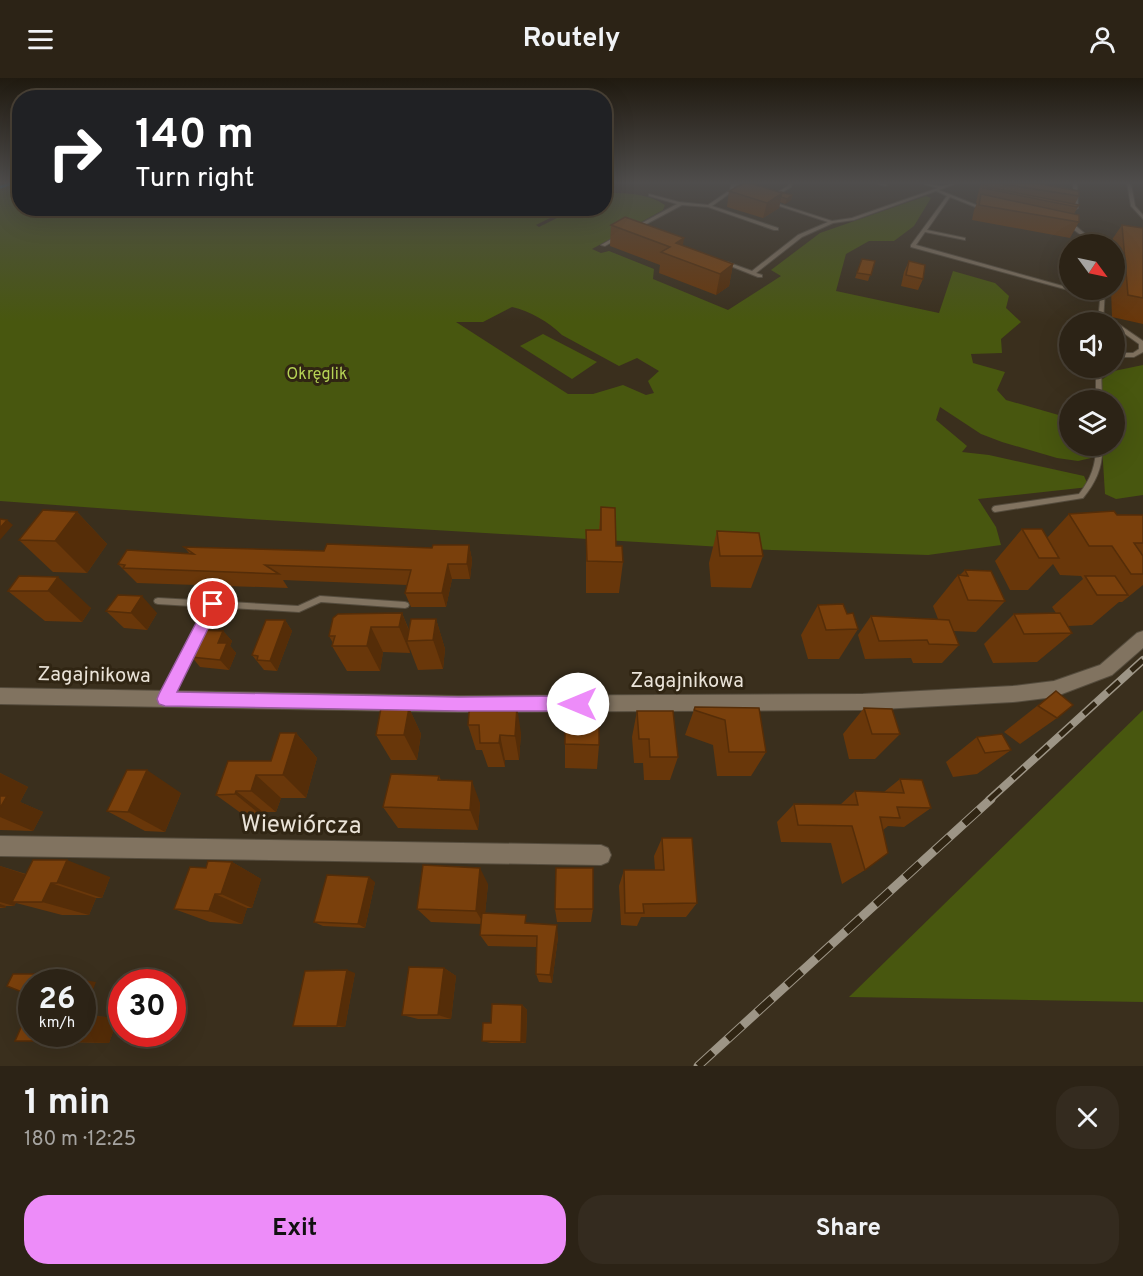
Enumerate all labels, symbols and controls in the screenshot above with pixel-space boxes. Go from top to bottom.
text: Routely [523,22,620,56]
icon: menu [24,23,57,56]
icon: person [1086,23,1119,56]
text: 140 m [135,110,254,163]
icon: right [36,114,114,192]
text: Turn right [135,162,254,196]
north arrow [1059,234,1125,300]
map controls [1059,234,1125,456]
button: sound [1059,312,1125,378]
park label: Okręglik [287,365,347,385]
button: layers [1059,390,1125,456]
pin [187,578,238,629]
icon: arrive [196,587,229,620]
street label: Zagajnikowa [37,662,151,690]
street label: Zagajnikowa [630,669,744,695]
position arrow [546,672,610,736]
street label: Wiewiórcza [240,810,362,842]
speed limit sign: 30 [108,969,186,1047]
text: 26 [39,982,75,1019]
text: km/h [39,1014,75,1033]
text: 1 min [24,1081,110,1127]
button: close [1056,1086,1119,1149]
text: 180 m · 12:25 [24,1127,136,1153]
button: Exit [24,1195,566,1264]
button: Share [578,1195,1119,1264]

